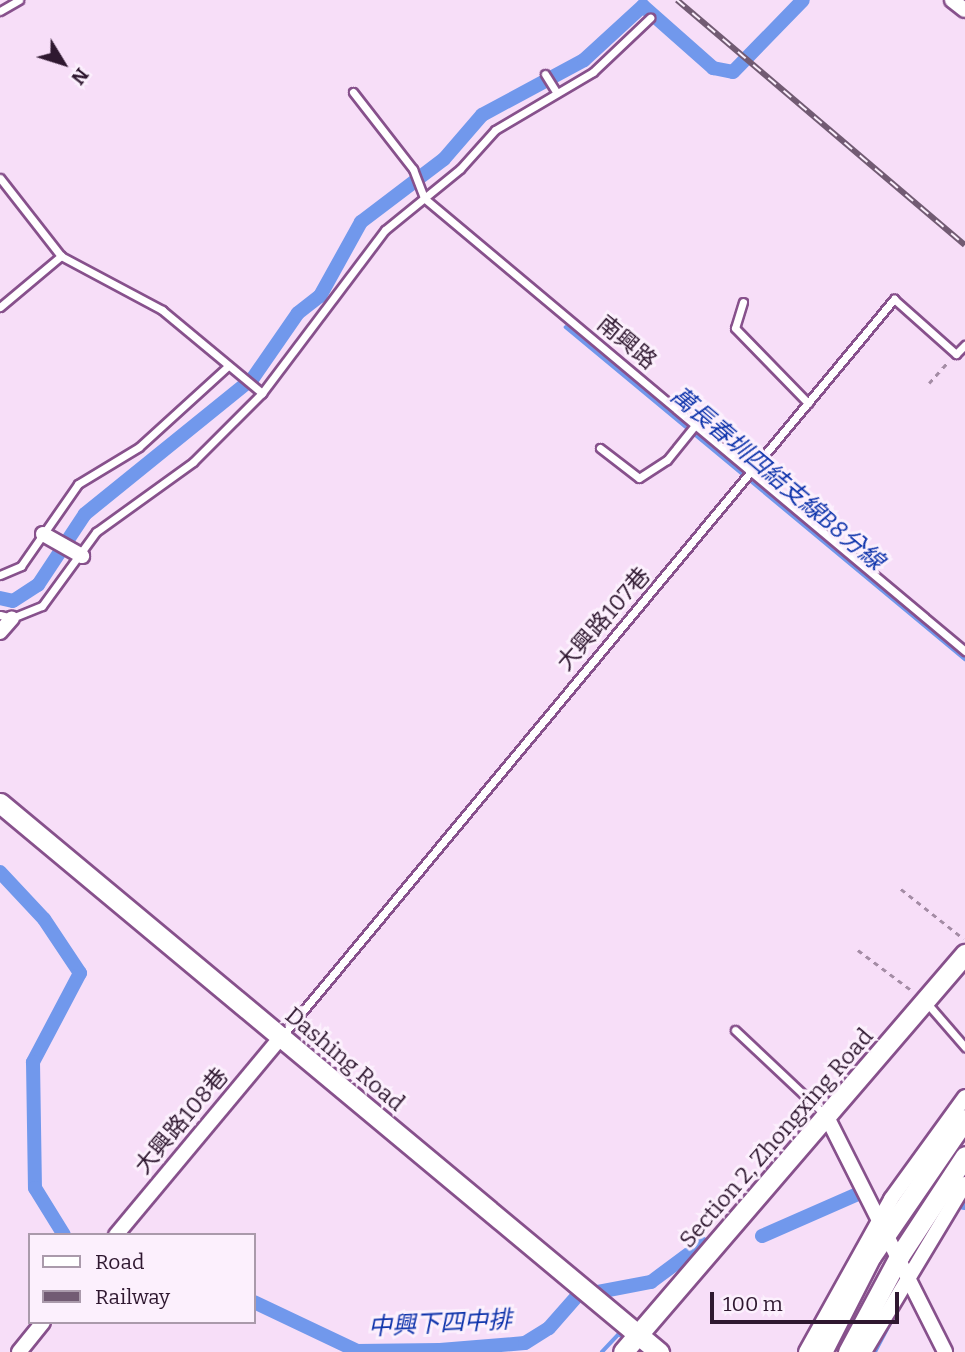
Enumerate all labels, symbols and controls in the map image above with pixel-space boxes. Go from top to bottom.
north arrow [28,28,98,98]
text: N [66,63,94,89]
street label: 南興路 [592,309,662,375]
water label: 萬長春圳四結支線B8分線 [665,381,889,577]
street label: 大興路107巷 [551,562,655,676]
street label: Dashing Road [280,1001,410,1117]
street label: Section 2, Zhongxing Road [673,1023,879,1253]
street label: 大興路108巷 [129,1062,233,1180]
legend [28,1233,256,1324]
text: Road [95,1249,144,1275]
scale bar [713,1278,902,1322]
text: Railway [95,1284,170,1310]
text: 100 m [723,1291,783,1317]
water label: 中興下四中排 [367,1306,513,1342]

